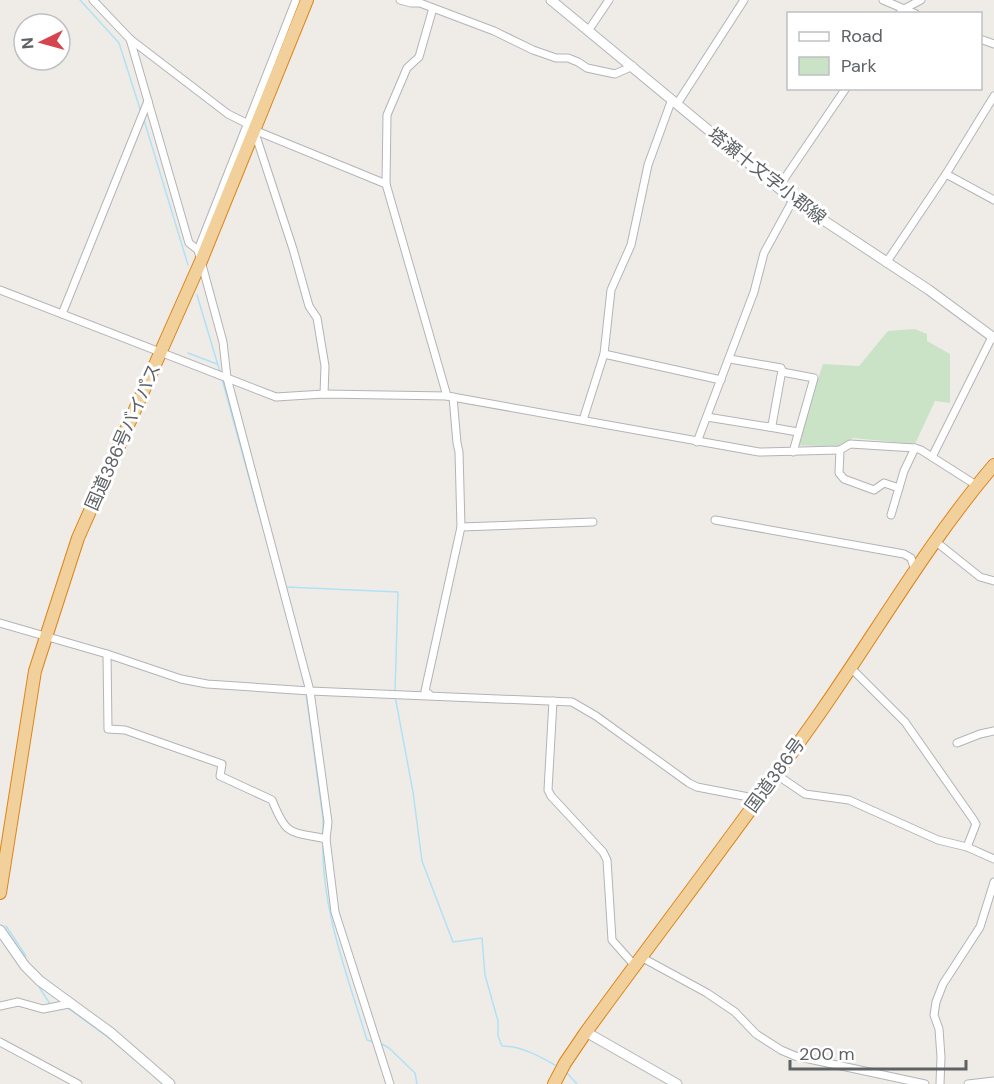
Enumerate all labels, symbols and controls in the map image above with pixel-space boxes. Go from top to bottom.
north arrow [12,12,72,72]
legend [787,12,982,90]
text: Road [841,24,883,48]
text: N [17,37,39,50]
text: Park [841,54,877,78]
street label: 塔瀬十文字小郡線 [703,122,831,230]
street label: 国道386号バイパス [80,360,166,514]
street label: 国道386号 [740,733,810,817]
scale bar [790,1033,966,1071]
text: 200 m [799,1042,855,1066]

